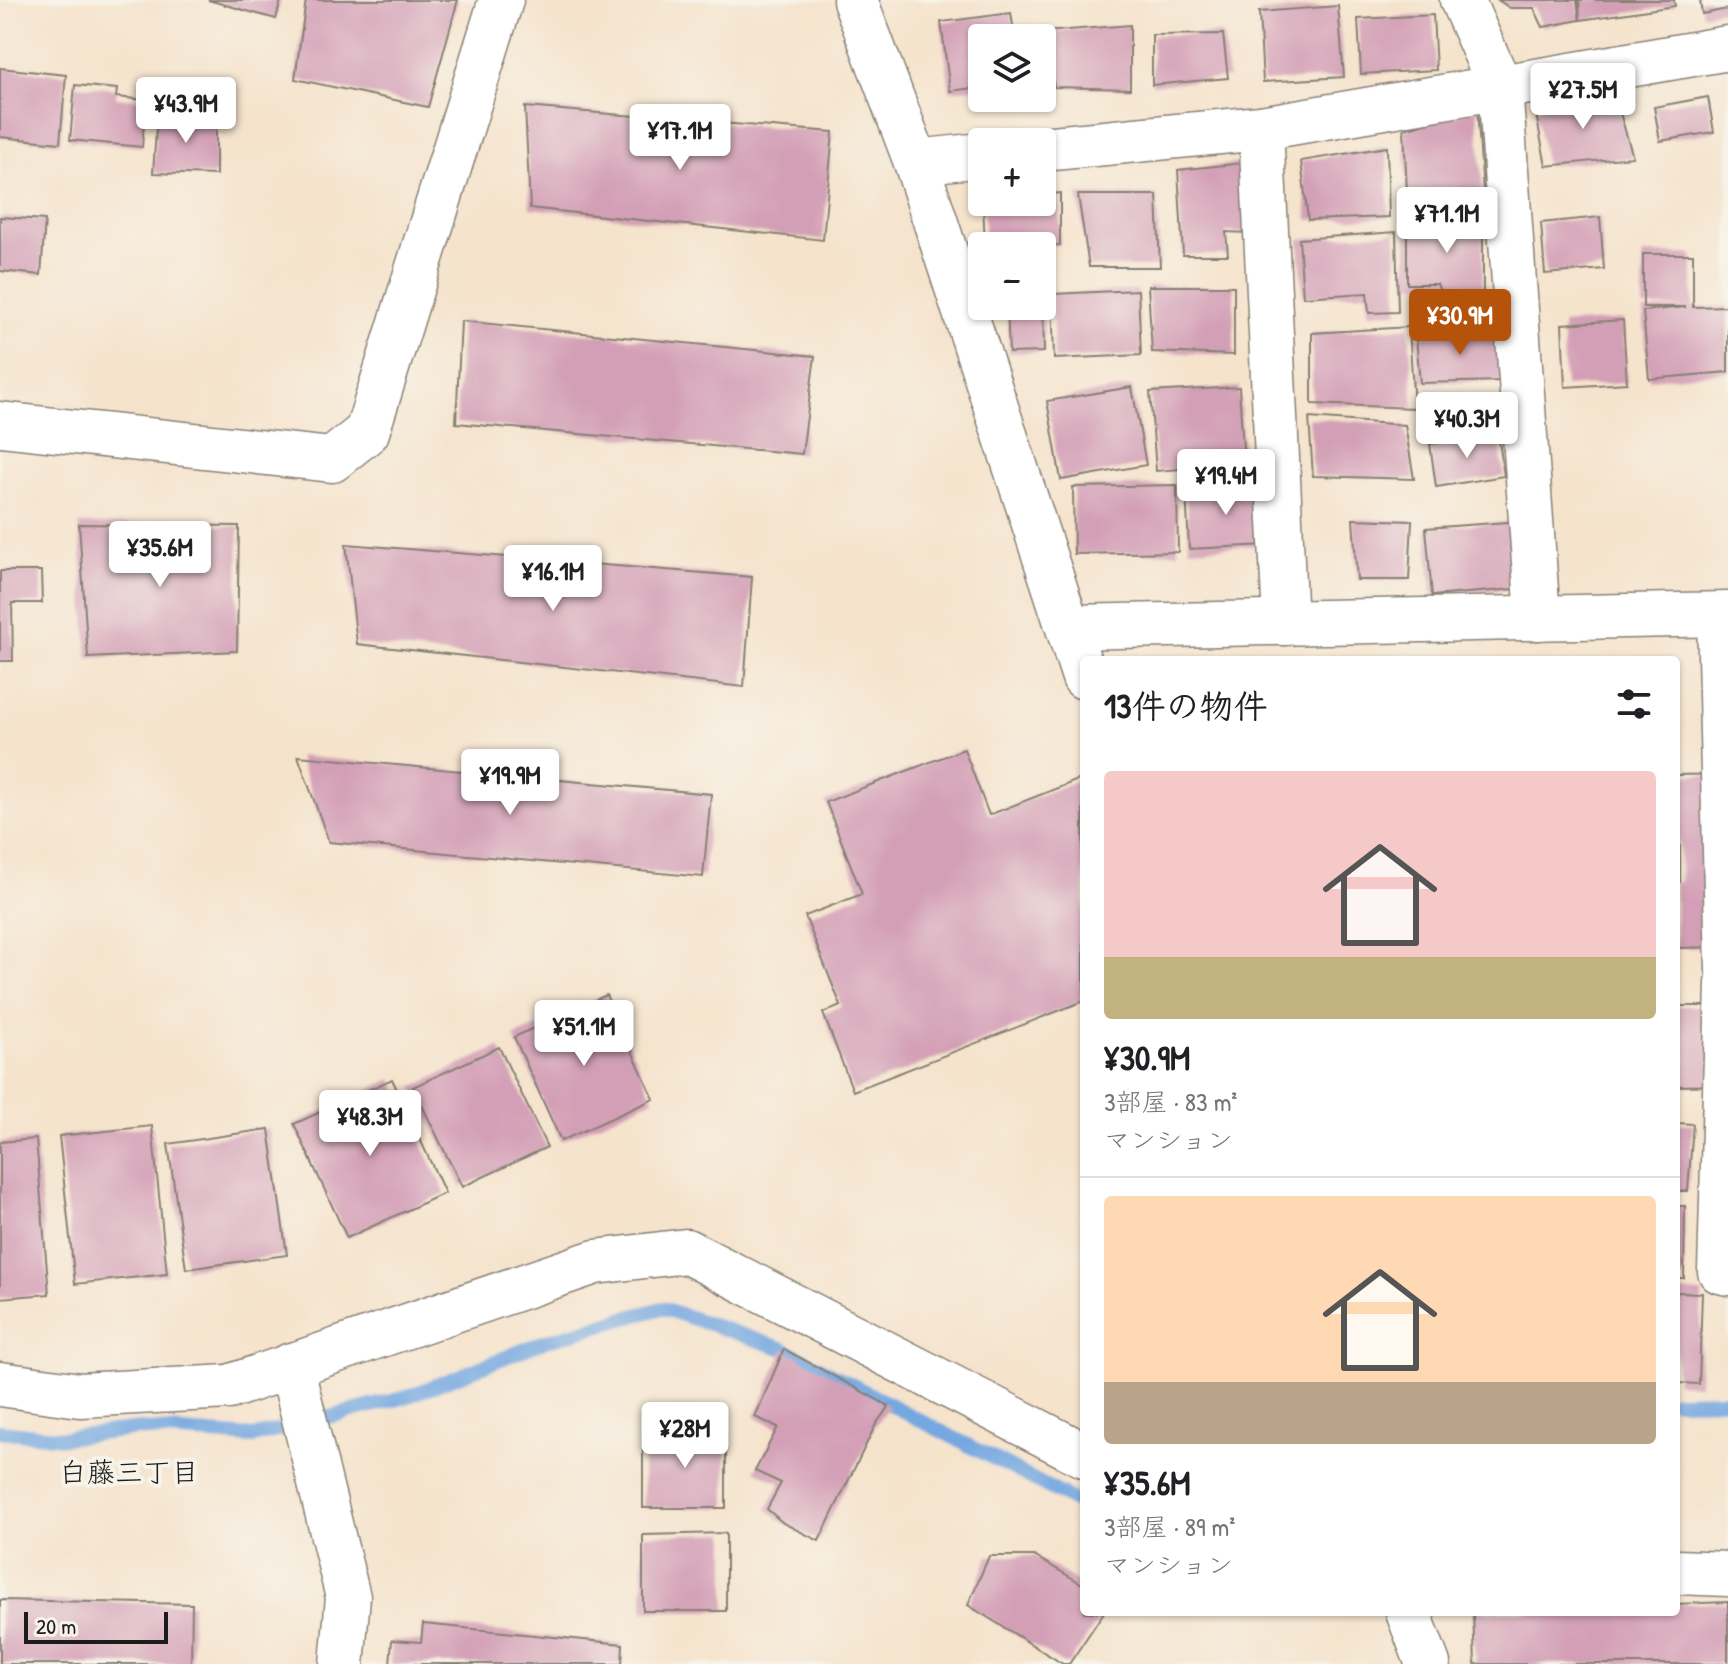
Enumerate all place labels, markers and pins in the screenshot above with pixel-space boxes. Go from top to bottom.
pin: ¥27.5M [1518,63,1648,131]
pin: ¥43.9M [121,77,251,145]
pin: ¥17.1M [615,104,745,172]
pin: ¥71.1M [1382,187,1512,255]
pin: ¥30.9M [1395,289,1525,357]
pin: ¥40.3M [1402,392,1532,460]
pin: ¥19.4M [1161,449,1291,517]
pin: ¥35.6M [95,521,225,589]
pin: ¥16.1M [488,545,618,613]
pin: ¥19.9M [445,749,575,817]
pin: ¥51.1M [519,1000,649,1068]
pin: ¥48.3M [305,1090,435,1158]
pin: ¥28M [638,1402,732,1470]

